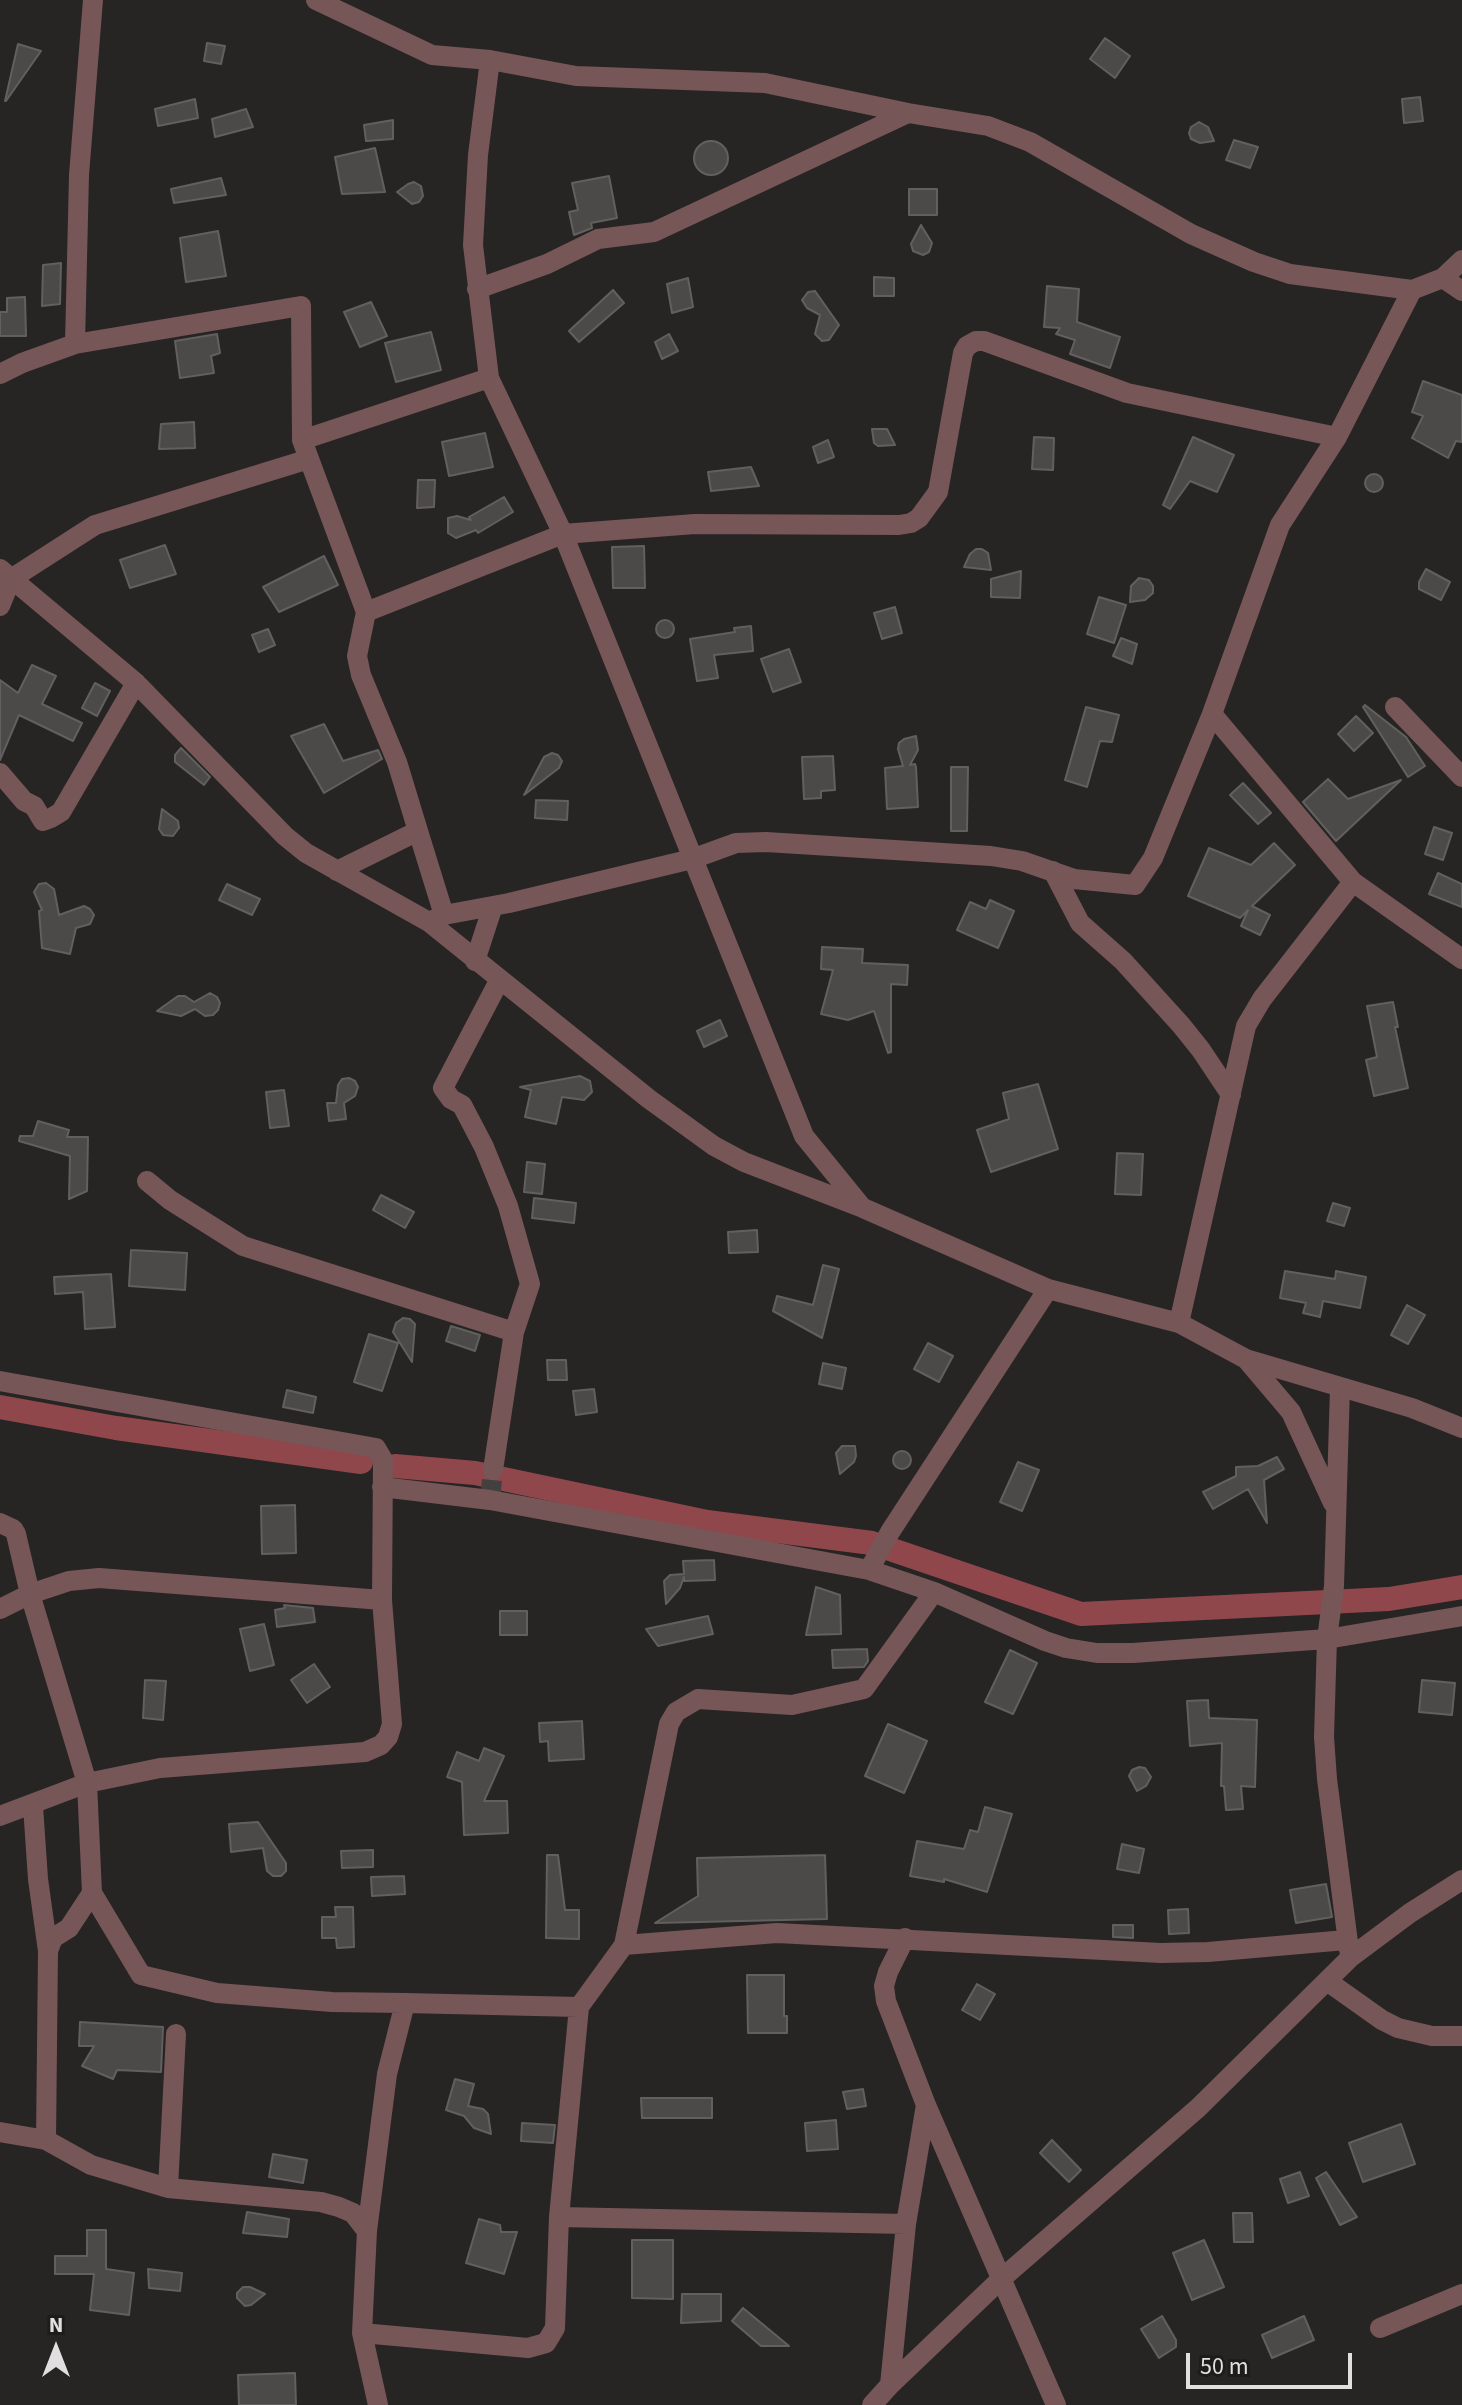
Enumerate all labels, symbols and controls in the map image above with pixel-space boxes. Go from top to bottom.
north arrow [16,2309,96,2389]
text: N [49,2309,63,2341]
scale bar [1190,2337,1356,2387]
text: 50 m [1200,2349,1249,2384]

